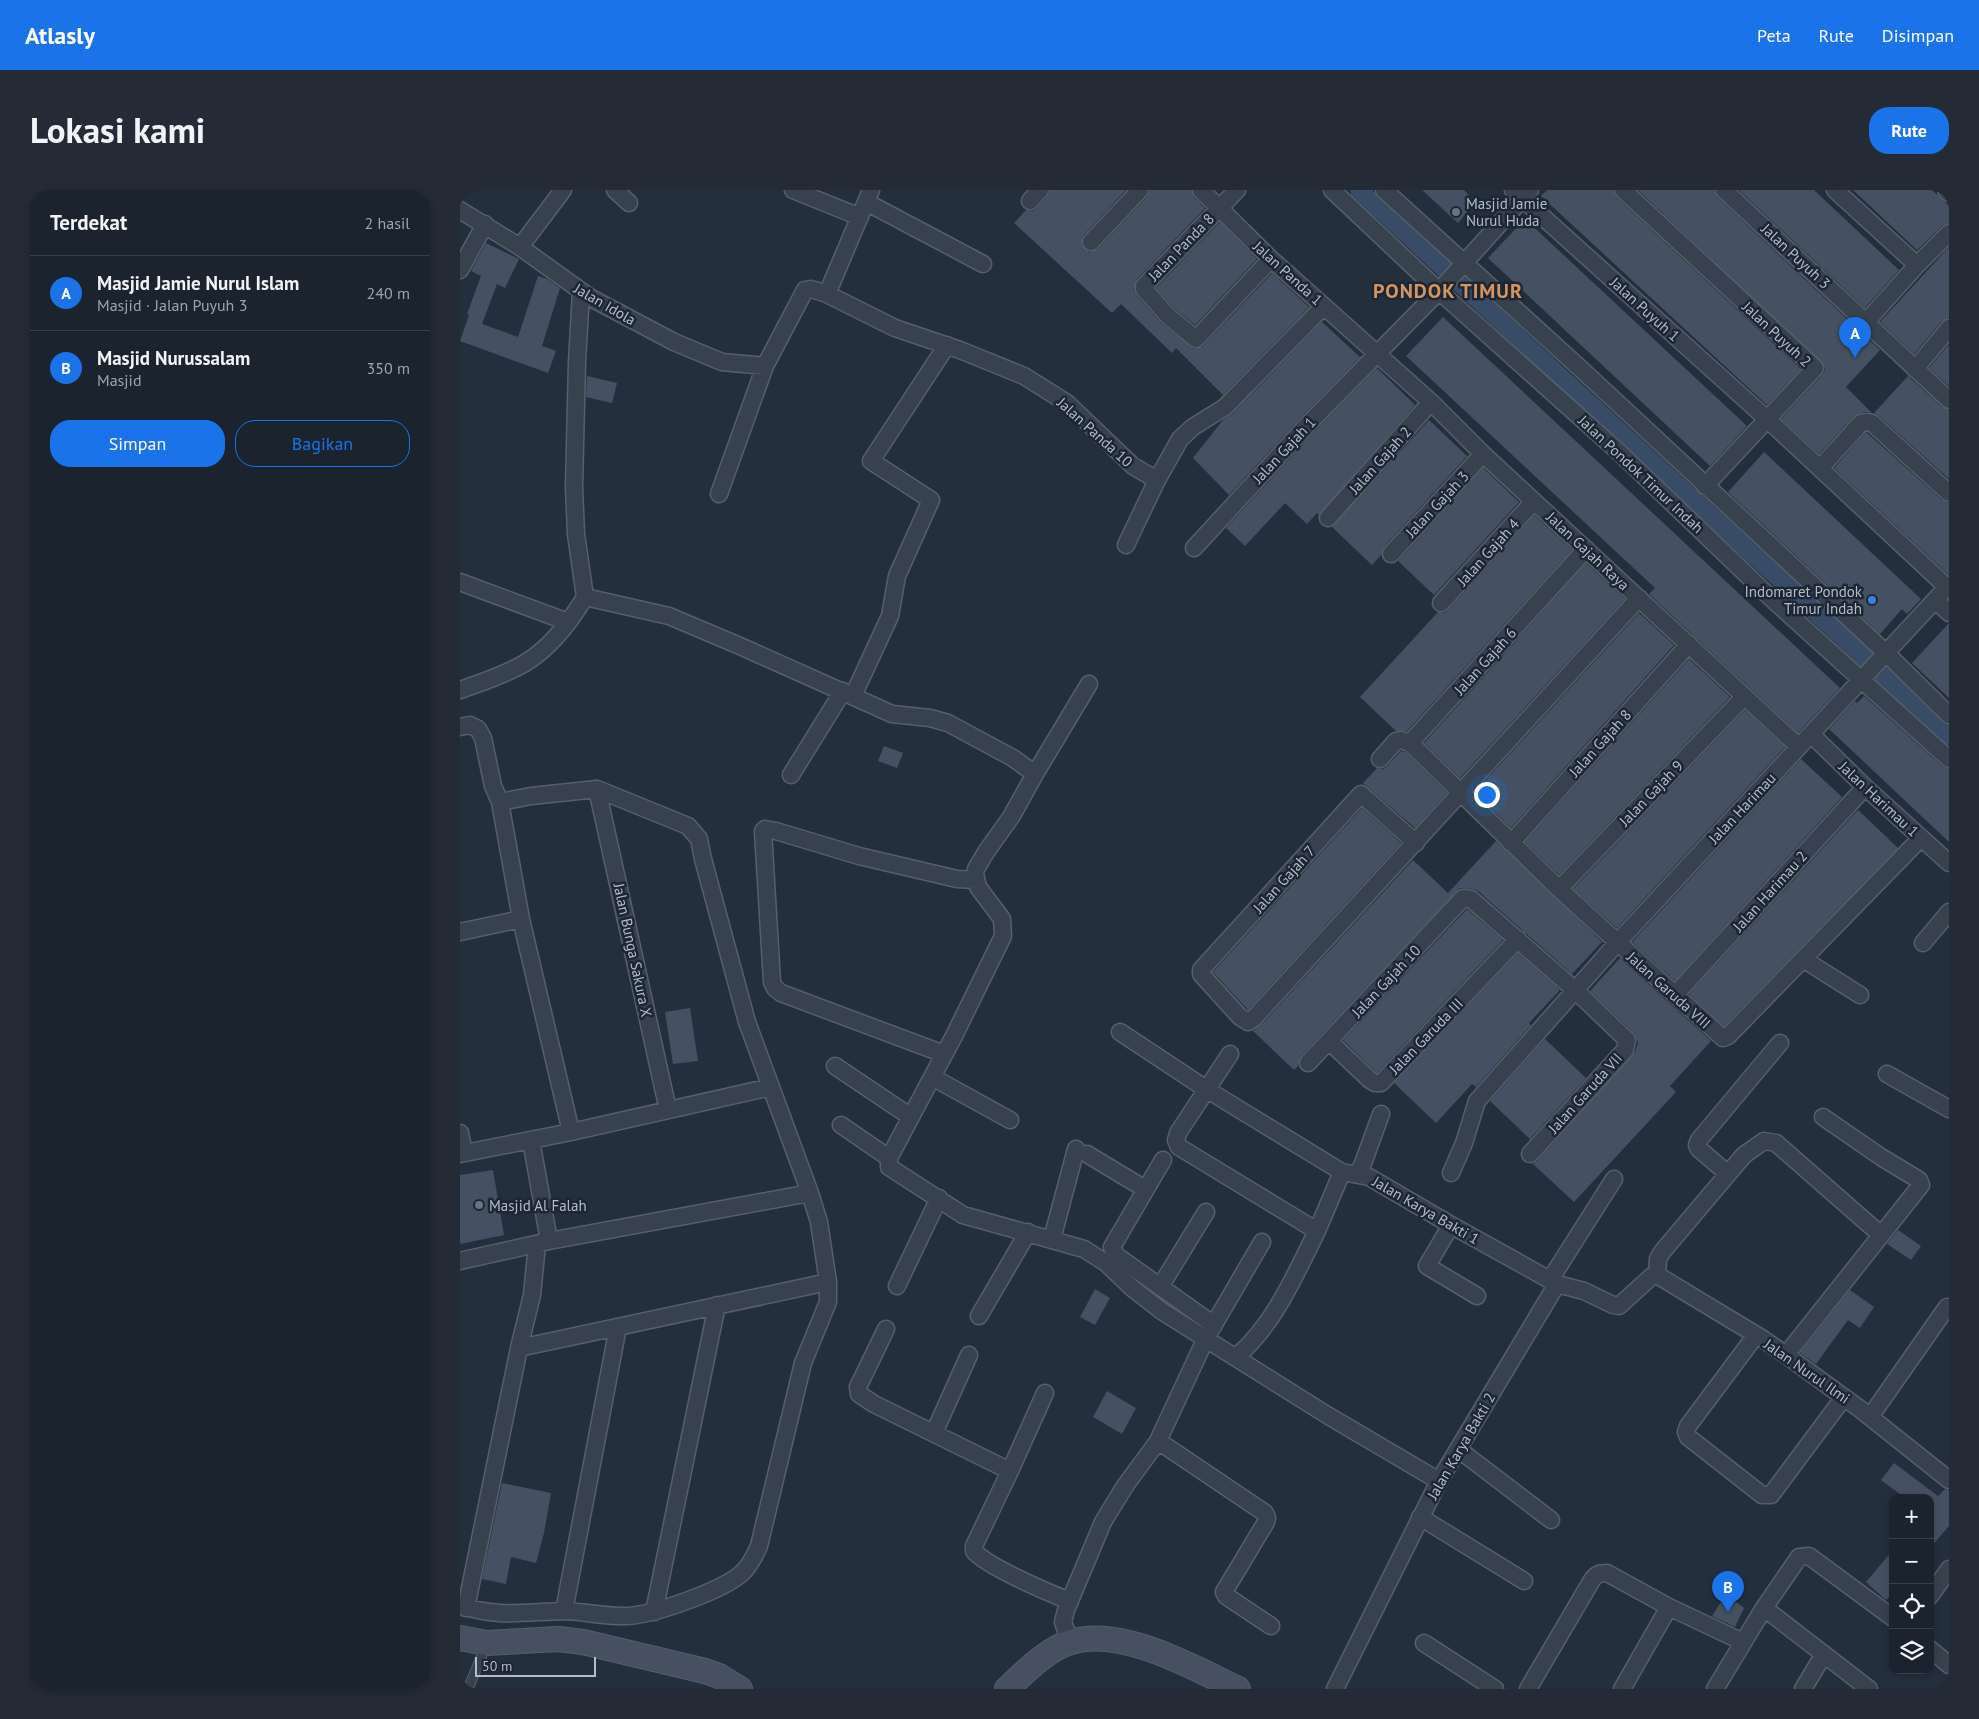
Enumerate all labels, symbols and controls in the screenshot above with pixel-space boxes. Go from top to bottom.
text: Atlasly [25,20,95,51]
text: Peta [1757,24,1791,47]
text: Rute [1819,24,1854,47]
text: Disimpan [1882,24,1954,47]
text: Lokasi kami [30,107,205,153]
button: Rute [1869,107,1949,154]
place label: Masjid Jamie Nurul Huda [1466,194,1547,230]
marker: Masjid Jamie Nurul Huda [1450,206,1462,218]
text: Terdekat [50,209,127,236]
street label: Jalan Panda 8 [1143,209,1218,286]
text: 2 hasil [365,213,410,233]
street label: Jalan Puyuh 3 [1757,219,1834,293]
street label: Jalan Panda 1 [1249,236,1327,309]
text: Masjid Jamie Nurul Islam [97,271,299,295]
street label: Jalan Puyuh 1 [1605,272,1684,345]
street label: Jalan Idola [570,278,639,329]
district label: PONDOK TIMUR [1373,278,1523,304]
text: A [61,283,71,303]
text: 240 m [367,283,410,303]
text: Masjid · Jalan Puyuh 3 [97,295,247,315]
street label: Jalan Puyuh 2 [1738,297,1815,371]
pin: A [1839,317,1871,358]
text: Masjid Nurussalam [97,346,250,370]
text: B [61,358,71,378]
text: 350 m [367,358,410,378]
text: Masjid [97,370,142,390]
street label: Jalan Panda 10 [1053,392,1137,471]
street label: Jalan Pondok Timur Indah [1574,410,1708,537]
street label: Jalan Gajah 1 [1248,413,1320,488]
button: Simpan [50,420,225,467]
button: Bagikan [235,420,410,467]
street label: Jalan Gajah 2 [1344,422,1415,498]
street label: Jalan Gajah 3 [1401,467,1473,542]
street label: Jalan Gajah Raya [1542,507,1634,594]
street label: Jalan Gajah 4 [1452,514,1523,590]
place label: Indomaret Pondok Timur Indah [1745,582,1863,618]
marker: Indomaret Pondok Timur Indah [1866,594,1878,606]
street label: Jalan Gajah 6 [1449,623,1520,699]
street label: Jalan Gajah 8 [1564,705,1635,781]
street label: Jalan Gajah 9 [1614,756,1687,831]
street label: Jalan Harimau 1 [1834,756,1923,841]
street label: Jalan Harimau [1704,769,1780,848]
your location [1474,782,1500,808]
street label: Jalan Gajah 7 [1248,841,1319,917]
street label: Jalan Harimau 2 [1728,847,1811,936]
street label: Jalan Bunga Sakura X [609,880,656,1019]
street label: Jalan Gajah 10 [1347,941,1424,1022]
street label: Jalan Garuda VIII [1622,947,1715,1033]
street label: Jalan Garuda III [1384,994,1467,1079]
street label: Jalan Garuda VII [1543,1049,1626,1138]
street label: Jalan Karya Bakti 1 [1368,1171,1483,1248]
place label: Masjid Al Falah [489,1196,587,1215]
marker: Masjid Al Falah [473,1199,485,1211]
street label: Jalan Nurul Ilmi [1760,1334,1854,1408]
street label: Jalan Karya Bakti 2 [1422,1389,1499,1504]
map controls [1889,1494,1934,1674]
button: + [1889,1494,1934,1539]
button: − [1889,1539,1934,1584]
pin: B [1712,1571,1744,1612]
button: locate [1889,1584,1934,1629]
button: layers [1889,1629,1934,1674]
scale bar [475,1654,596,1677]
text: 50 m [482,1657,512,1675]

